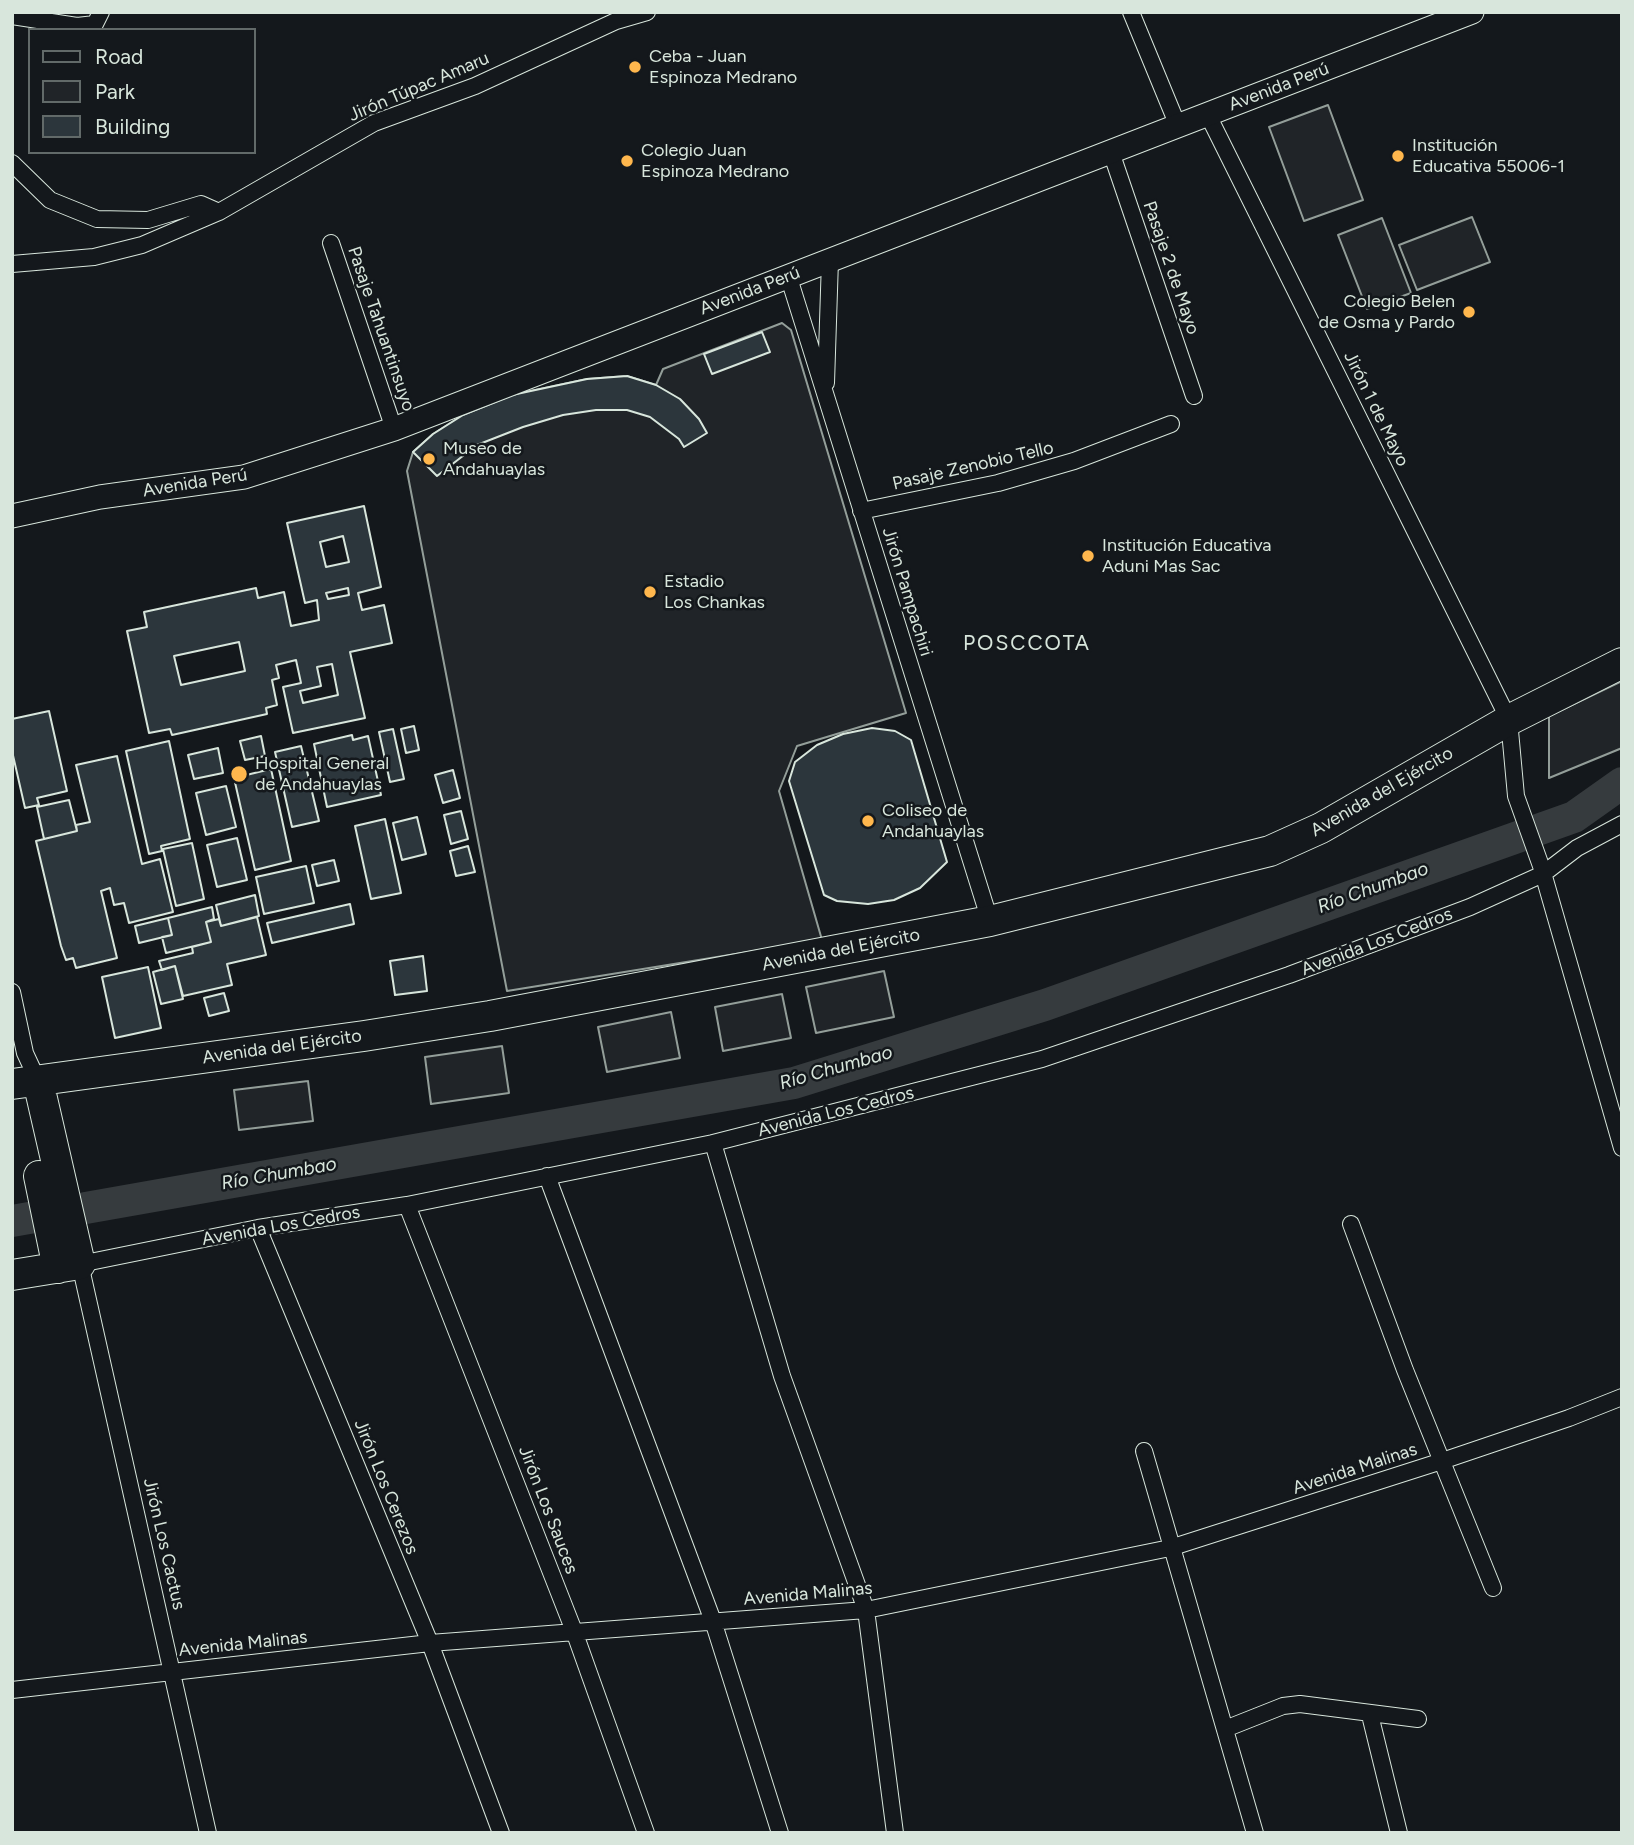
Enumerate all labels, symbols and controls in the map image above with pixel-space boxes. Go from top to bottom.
legend [28,28,256,154]
text: Road [95,44,143,69]
place label: Ceba - Juan Espinoza Medrano [649,46,797,88]
street label: Jirón Túpac Amaru [346,48,492,126]
street label: Avenida Perú [1226,58,1332,116]
marker: Ceba - Juan Espinoza Medrano [627,59,643,75]
text: Park [95,79,135,104]
text: Building [95,114,170,139]
place label: Institución Educativa 55006-1 [1412,135,1565,178]
place label: Colegio Juan Espinoza Medrano [641,140,789,182]
marker: Institución Educativa 55006-1 [1390,148,1406,164]
marker: Colegio Juan Espinoza Medrano [619,153,635,169]
street label: Pasaje 2 de Mayo [1138,199,1204,337]
street label: Pasaje Tahuantinsuyo [343,244,419,414]
street label: Avenida Perú [697,262,803,320]
place label: Colegio Belen de Osma y Pardo [1318,291,1455,334]
marker: Colegio Belen de Osma y Pardo [1461,304,1477,320]
street label: Jirón 1 de Mayo [1339,348,1413,470]
street label: Pasaje Zenobio Tello [890,437,1056,495]
place label: Museo de Andahuaylas [443,438,545,480]
marker: Museo de Andahuaylas [421,451,437,467]
street label: Avenida Perú [141,464,249,502]
street label: Jirón Pampachiri [877,525,937,659]
place label: Institución Educativa Aduni Mas Sac [1102,535,1271,578]
marker: Institución Educativa Aduni Mas Sac [1080,548,1096,564]
place label: Estadio Los Chankas [664,571,765,614]
marker: Estadio Los Chankas [642,584,658,600]
district label: POSCCOTA [964,631,1090,657]
street label: Avenida del Ejército [1307,742,1457,842]
place label: Hospital General de Andahuaylas [255,753,389,796]
marker: Hospital General de Andahuaylas [229,764,249,784]
place label: Coliseo de Andahuaylas [882,800,984,842]
marker: Coliseo de Andahuaylas [860,813,876,829]
water label: Río Chumbao [1314,857,1432,919]
street label: Avenida Los Cedros [1298,903,1456,981]
street label: Avenida del Ejército [760,924,922,976]
street label: Avenida del Ejército [201,1025,363,1069]
water label: Río Chumbao [777,1041,895,1095]
street label: Avenida Los Cedros [756,1082,916,1142]
water label: Río Chumbao [220,1153,338,1195]
street label: Avenida Los Cedros [200,1201,362,1251]
street label: Jirón Los Cerezos [349,1416,423,1558]
street label: Avenida Malinas [1290,1439,1420,1499]
street label: Jirón Los Sauces [514,1443,582,1577]
street label: Jirón Los Cactus [138,1476,190,1612]
street label: Avenida Malinas [743,1578,873,1610]
street label: Avenida Malinas [177,1626,309,1662]

